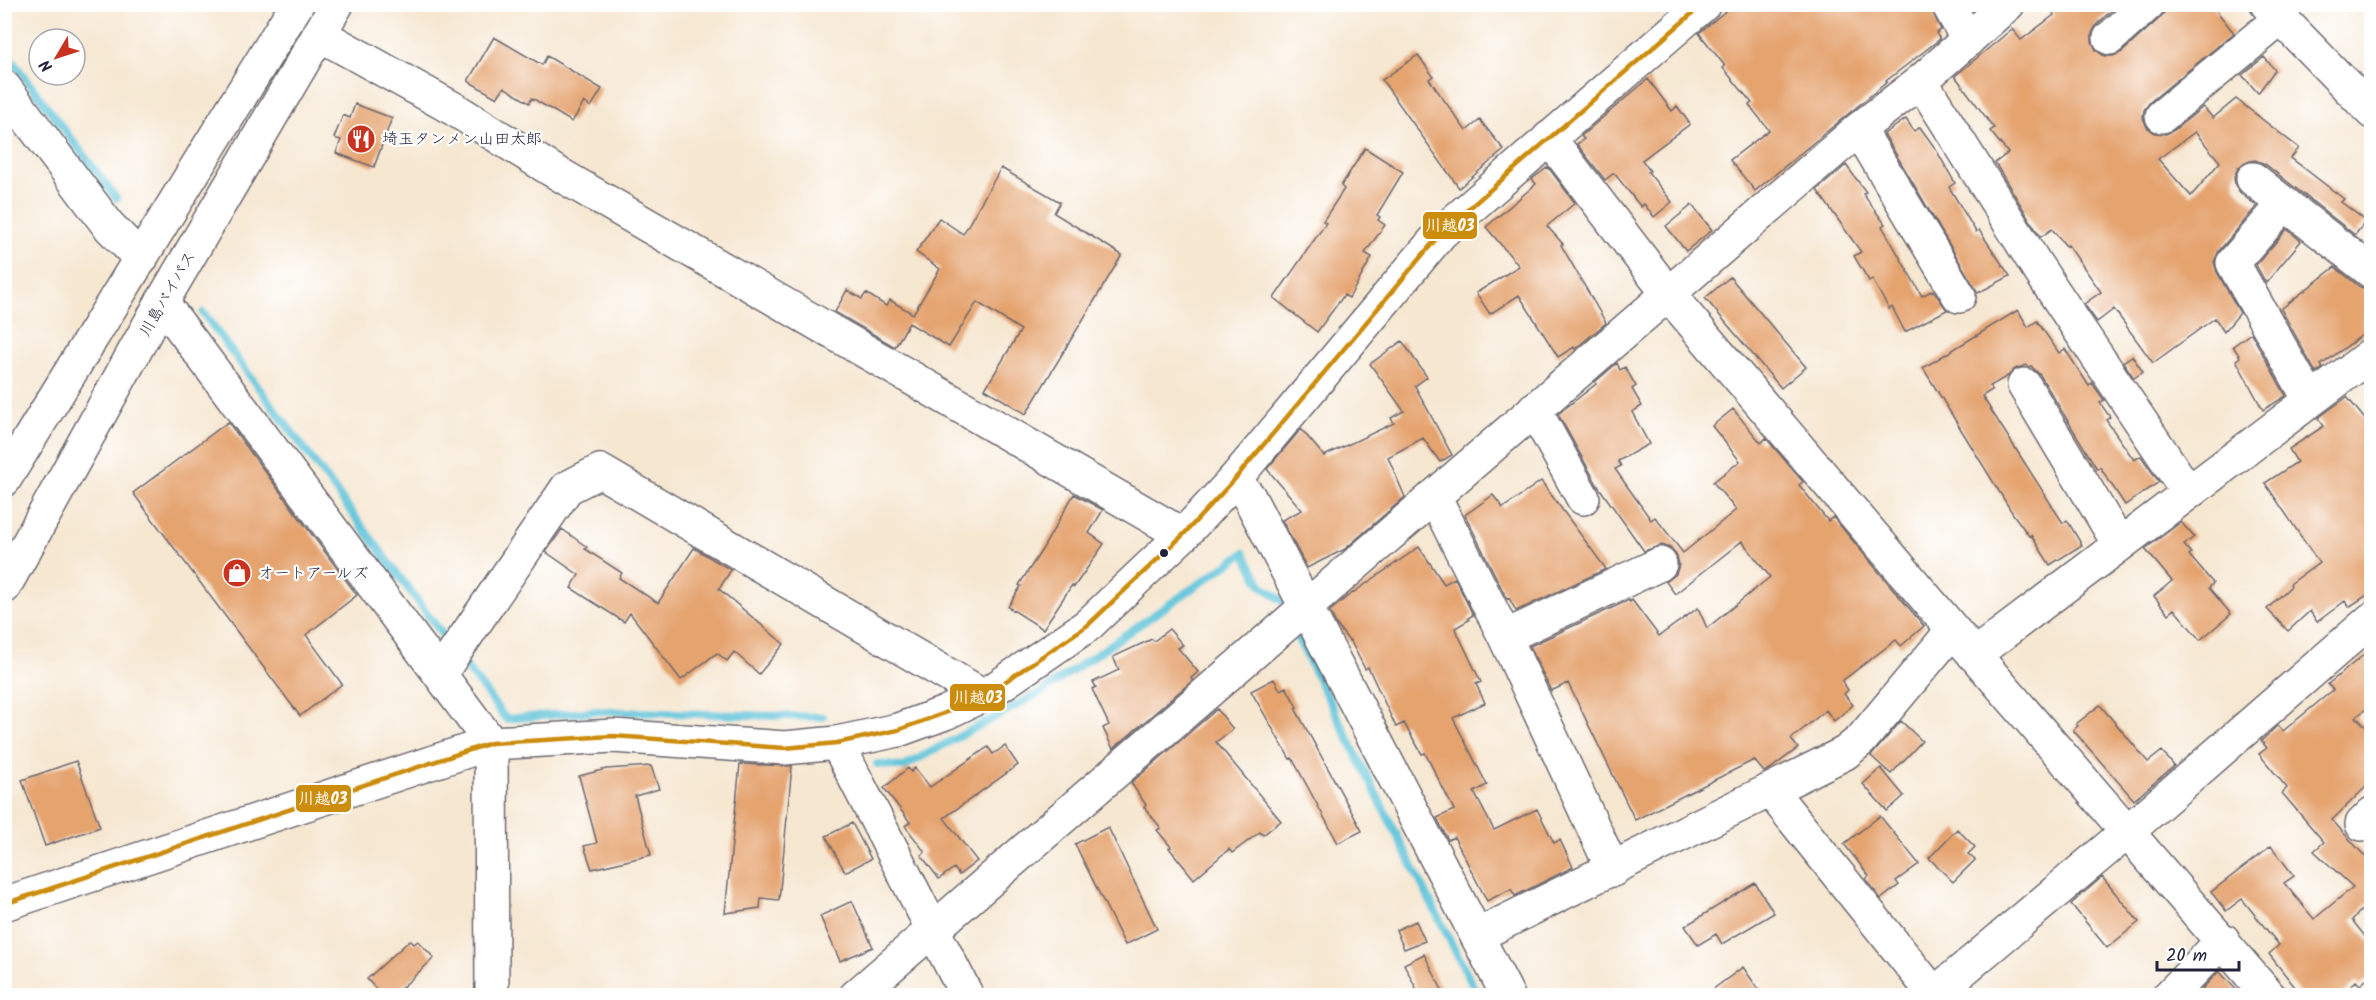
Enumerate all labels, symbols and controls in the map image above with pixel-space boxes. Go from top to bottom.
north arrow [27,27,87,87]
text: N [34,54,59,77]
restaurant icon: 埼玉タンメン山田太郎 [345,123,377,155]
place label: 埼玉タンメン山田太郎 [382,127,542,152]
line badge: 川越03 [1422,211,1478,240]
text: 川越03 [1426,214,1475,239]
street label: 川島バイパス [133,246,203,342]
unlabelled marker [1158,547,1170,559]
shop icon: オートアールズ [221,557,253,589]
place label: オートアールズ [258,561,368,586]
line badge: 川越03 [949,683,1006,712]
text: 川越03 [954,686,1003,711]
line badge: 川越03 [295,784,352,813]
text: 川越03 [299,787,348,812]
scale bar [2157,934,2240,972]
text: 20 m [2166,942,2207,971]

